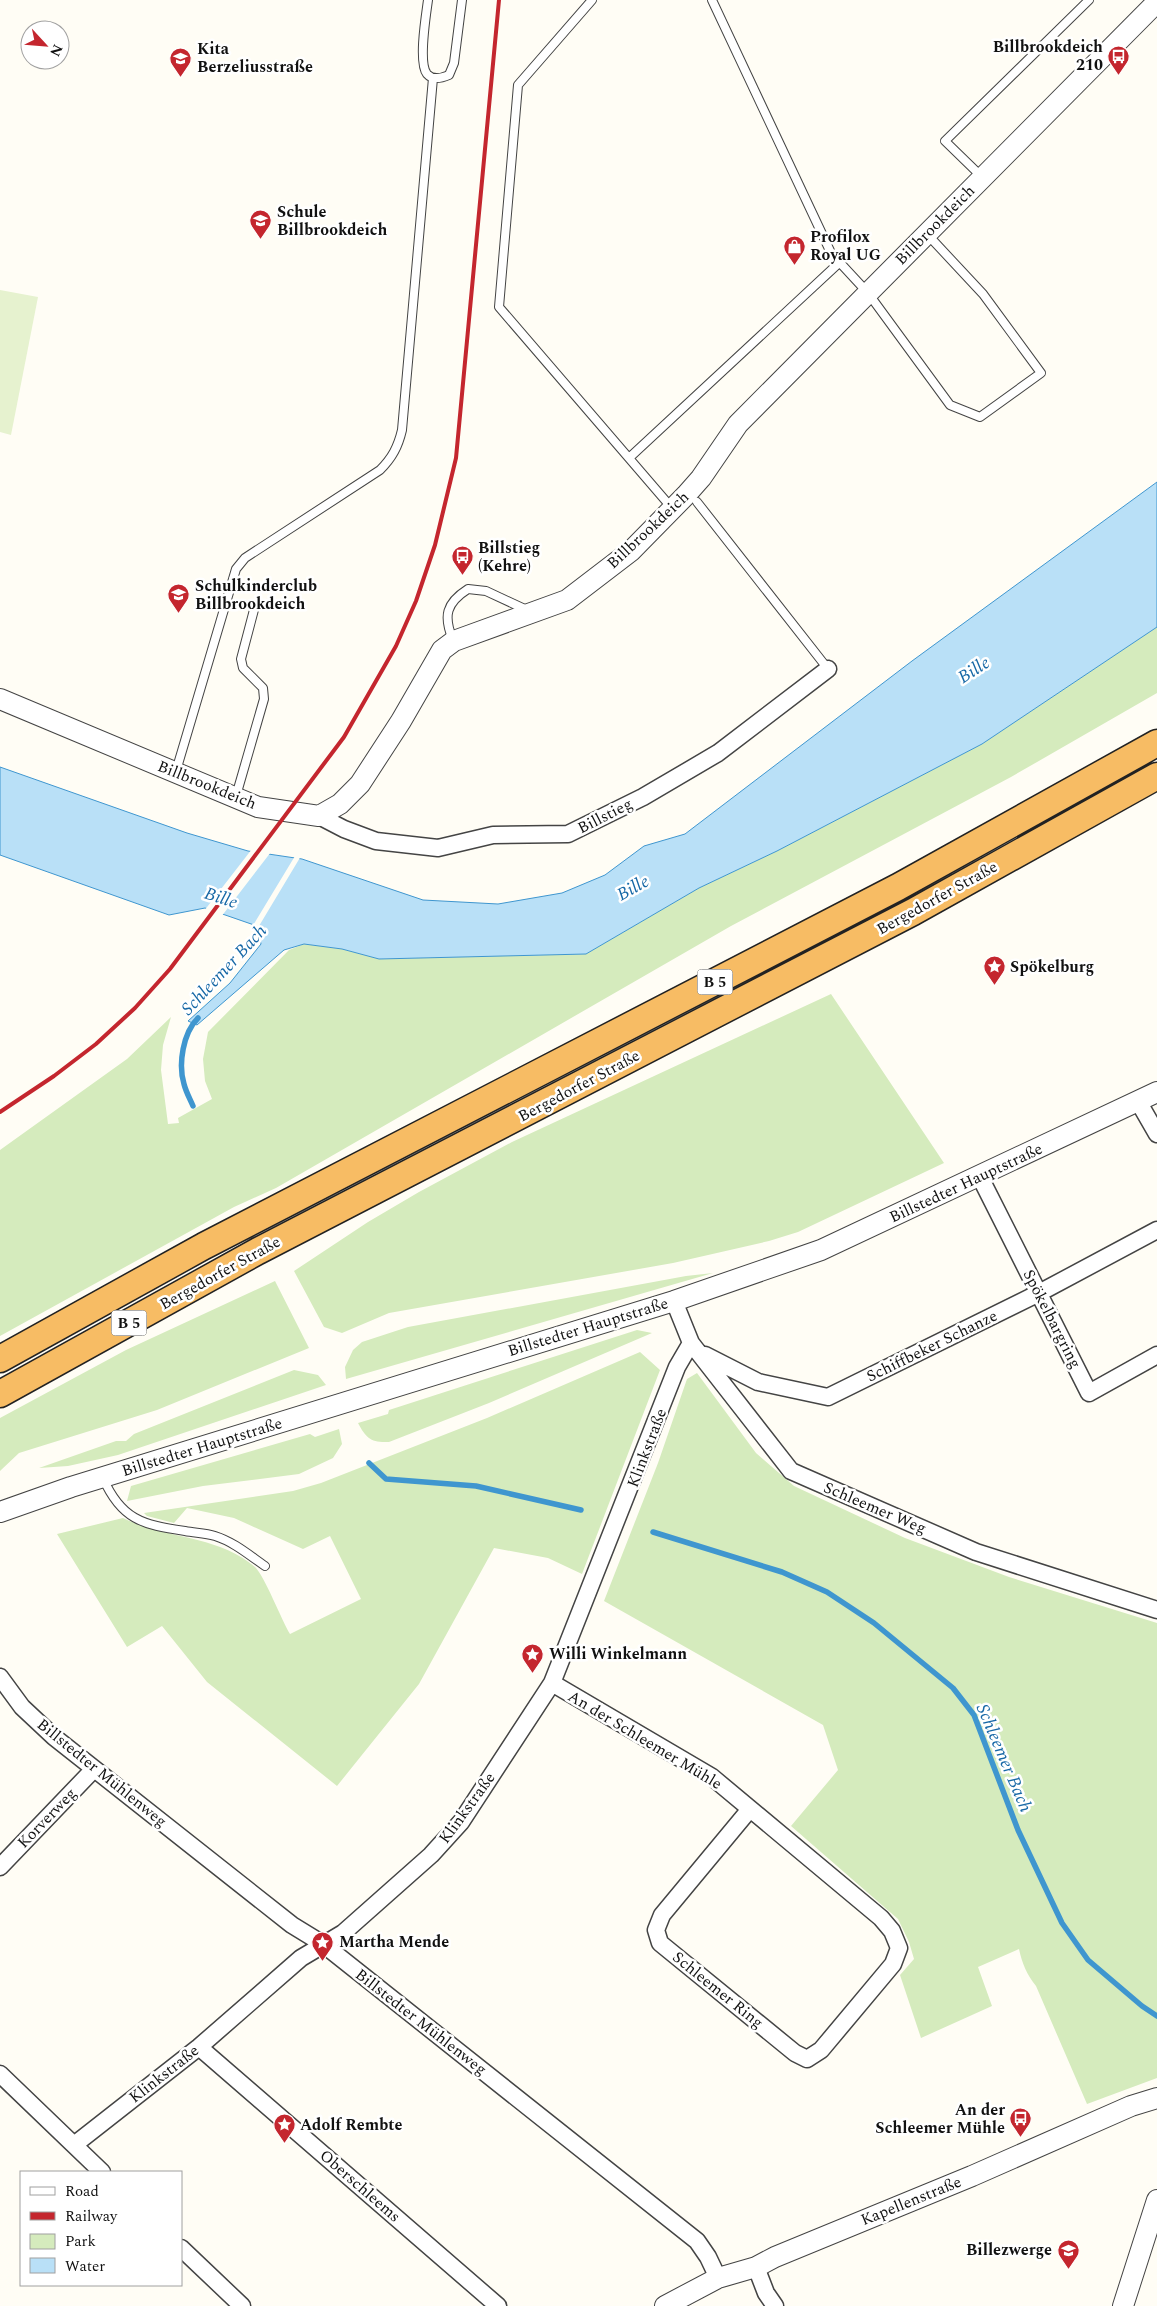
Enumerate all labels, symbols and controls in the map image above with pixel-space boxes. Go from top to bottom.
north arrow [20,20,70,70]
place label: Billbrookdeich 210 [993,35,1103,77]
place label: Kita Berzeliusstraße [197,37,313,79]
text: N [44,41,68,60]
bus stop icon: Billbrookdeich 210 [1107,44,1131,75]
school or university icon: Kita Berzeliusstraße [169,46,193,77]
street label: Billbrookdeich [889,179,981,271]
place label: Schule Billbrookdeich [277,200,387,242]
school or university icon: Schule Billbrookdeich [249,209,273,240]
place label: Profilox Royal UG [810,225,881,267]
shop icon: Profilox Royal UG [782,234,806,265]
street label: Billbrookdeich [601,485,695,575]
place label: Billstieg (Kehre) [478,536,540,578]
bus stop icon: Billstieg (Kehre) [450,545,474,576]
place label: Schulkinderclub Billbrookdeich [195,574,317,616]
school or university icon: Schulkinderclub Billbrookdeich [167,583,191,614]
water label: Bille [953,649,996,691]
street label: Billbrookdeich [154,754,260,816]
street label: Billstieg [573,792,637,840]
street label: Bergedorfer Straße [872,855,1002,941]
water label: Bille [612,868,654,908]
water label: Bille [201,880,241,916]
water label: Schleemer Bach [175,919,273,1021]
place icon: Spökelburg [982,955,1006,986]
place label: Spökelburg [1010,955,1094,979]
road number: B 5 [698,970,732,994]
street label: Bergedorfer Straße [514,1044,644,1128]
street label: Billstedter Hauptstraße [885,1137,1047,1229]
street label: Bergedorfer Straße [155,1230,285,1316]
street label: Spökelbargring [1017,1265,1087,1373]
street label: Billstedter Hauptstraße [505,1291,671,1363]
street label: Schiffbeker Schanze [862,1304,1002,1388]
road number: B 5 [112,1310,146,1336]
street label: Klinkstraße [621,1405,673,1491]
street label: Billstedter Hauptstraße [119,1411,285,1483]
street label: Schleemer Weg [820,1476,930,1540]
place icon: Willi Winkelmann [521,1642,545,1673]
place label: Willi Winkelmann [549,1642,687,1666]
street label: An der Schleemer Mühle [563,1684,727,1796]
water label: Schleemer Bach [969,1700,1039,1816]
street label: Billstedter Mühlenweg [32,1713,172,1833]
street label: Klinkstraße [433,1767,501,1849]
street label: Korverweg [12,1782,82,1854]
place icon: Martha Mende [311,1930,335,1961]
place label: Martha Mende [339,1930,449,1954]
street label: Schleemer Ring [667,1946,769,2034]
street label: Billstedter Mühlenweg [350,1963,492,2081]
street label: Klinkstraße [124,2039,204,2109]
place label: An der Schleemer Mühle [875,2098,1005,2140]
bus stop icon: An der Schleemer Mühle [1009,2107,1033,2138]
place icon: Adolf Rembte [272,2113,296,2144]
place label: Adolf Rembte [300,2113,402,2137]
street label: Oberschleems [314,2144,406,2228]
street label: Kapellenstraße [857,2170,965,2232]
legend [20,2171,182,2286]
text: Road [65,2180,99,2203]
text: Railway [65,2205,118,2228]
text: Park [65,2230,96,2253]
place label: Billezwerge [966,2238,1052,2262]
school or university icon: Billezwerge [1056,2238,1080,2269]
text: Water [65,2255,105,2278]

